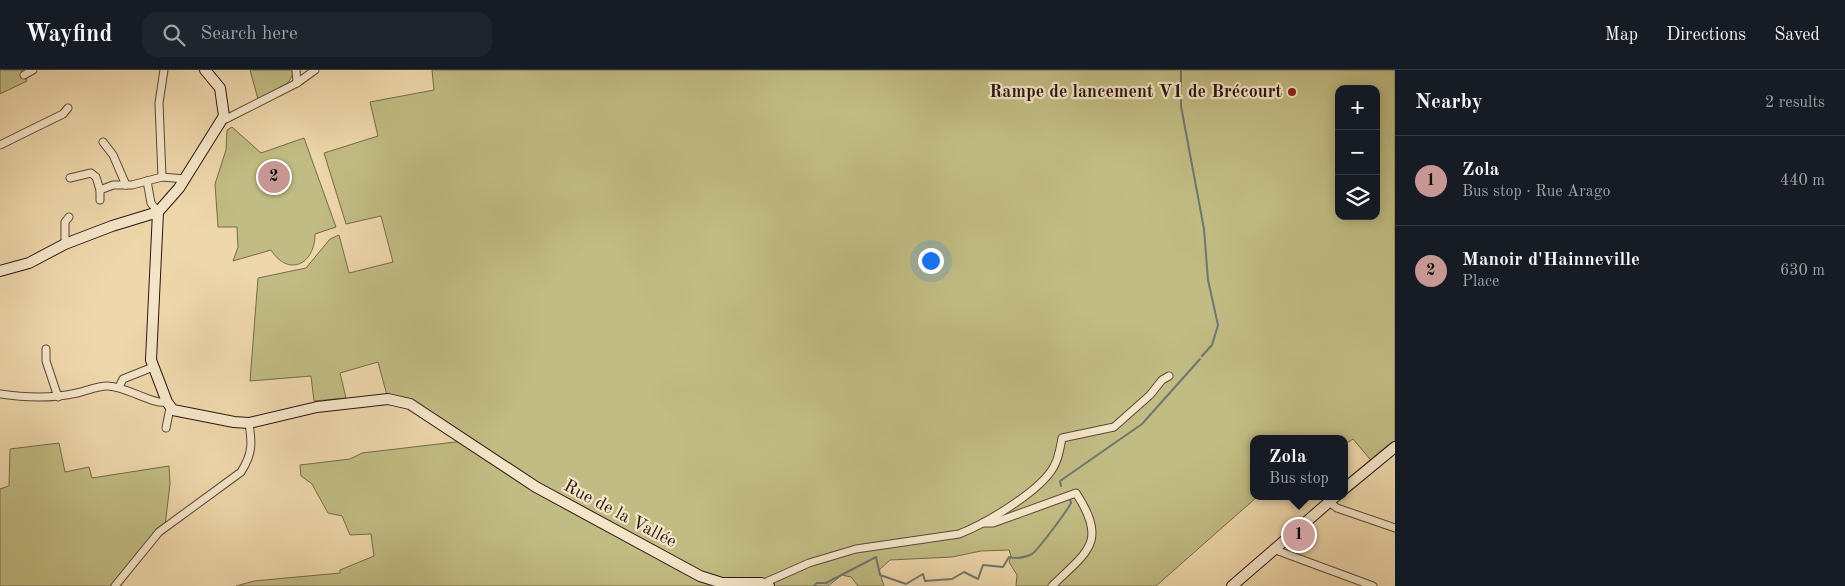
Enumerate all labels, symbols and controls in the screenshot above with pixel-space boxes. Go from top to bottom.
search box [142,12,492,57]
icon: search [160,21,188,49]
text: Wayfind [25,23,112,47]
text: Search here [200,25,298,44]
text: Map [1605,26,1638,44]
text: Directions [1666,26,1746,44]
text: Saved [1774,26,1820,44]
place label: Rampe de lancement V1 de Brécourt [989,83,1282,101]
map controls [1335,85,1380,220]
button: + [1335,85,1380,130]
marker: Rampe de lancement V1 de Brécourt [1286,86,1298,98]
text: Nearby [1415,92,1483,113]
text: 2 results [1765,95,1825,111]
button: − [1335,130,1380,175]
pin: 2 [258,158,290,196]
text: Zola [1462,161,1499,180]
text: 1 [1426,173,1436,189]
text: 440 m [1780,173,1825,189]
button: layers [1335,175,1380,220]
text: Bus stop · Rue Arago [1462,184,1610,200]
your location [918,248,944,274]
text: Manoir d'Hainneville [1462,251,1640,270]
text: 2 [1426,263,1436,279]
text: 630 m [1780,263,1825,279]
text: Place [1462,274,1499,290]
popup [1250,435,1348,500]
text: Zola [1269,448,1307,467]
text: Bus stop [1269,471,1329,487]
street label: Rue de la Vallée [561,477,679,551]
pin: 1 [1283,516,1315,554]

